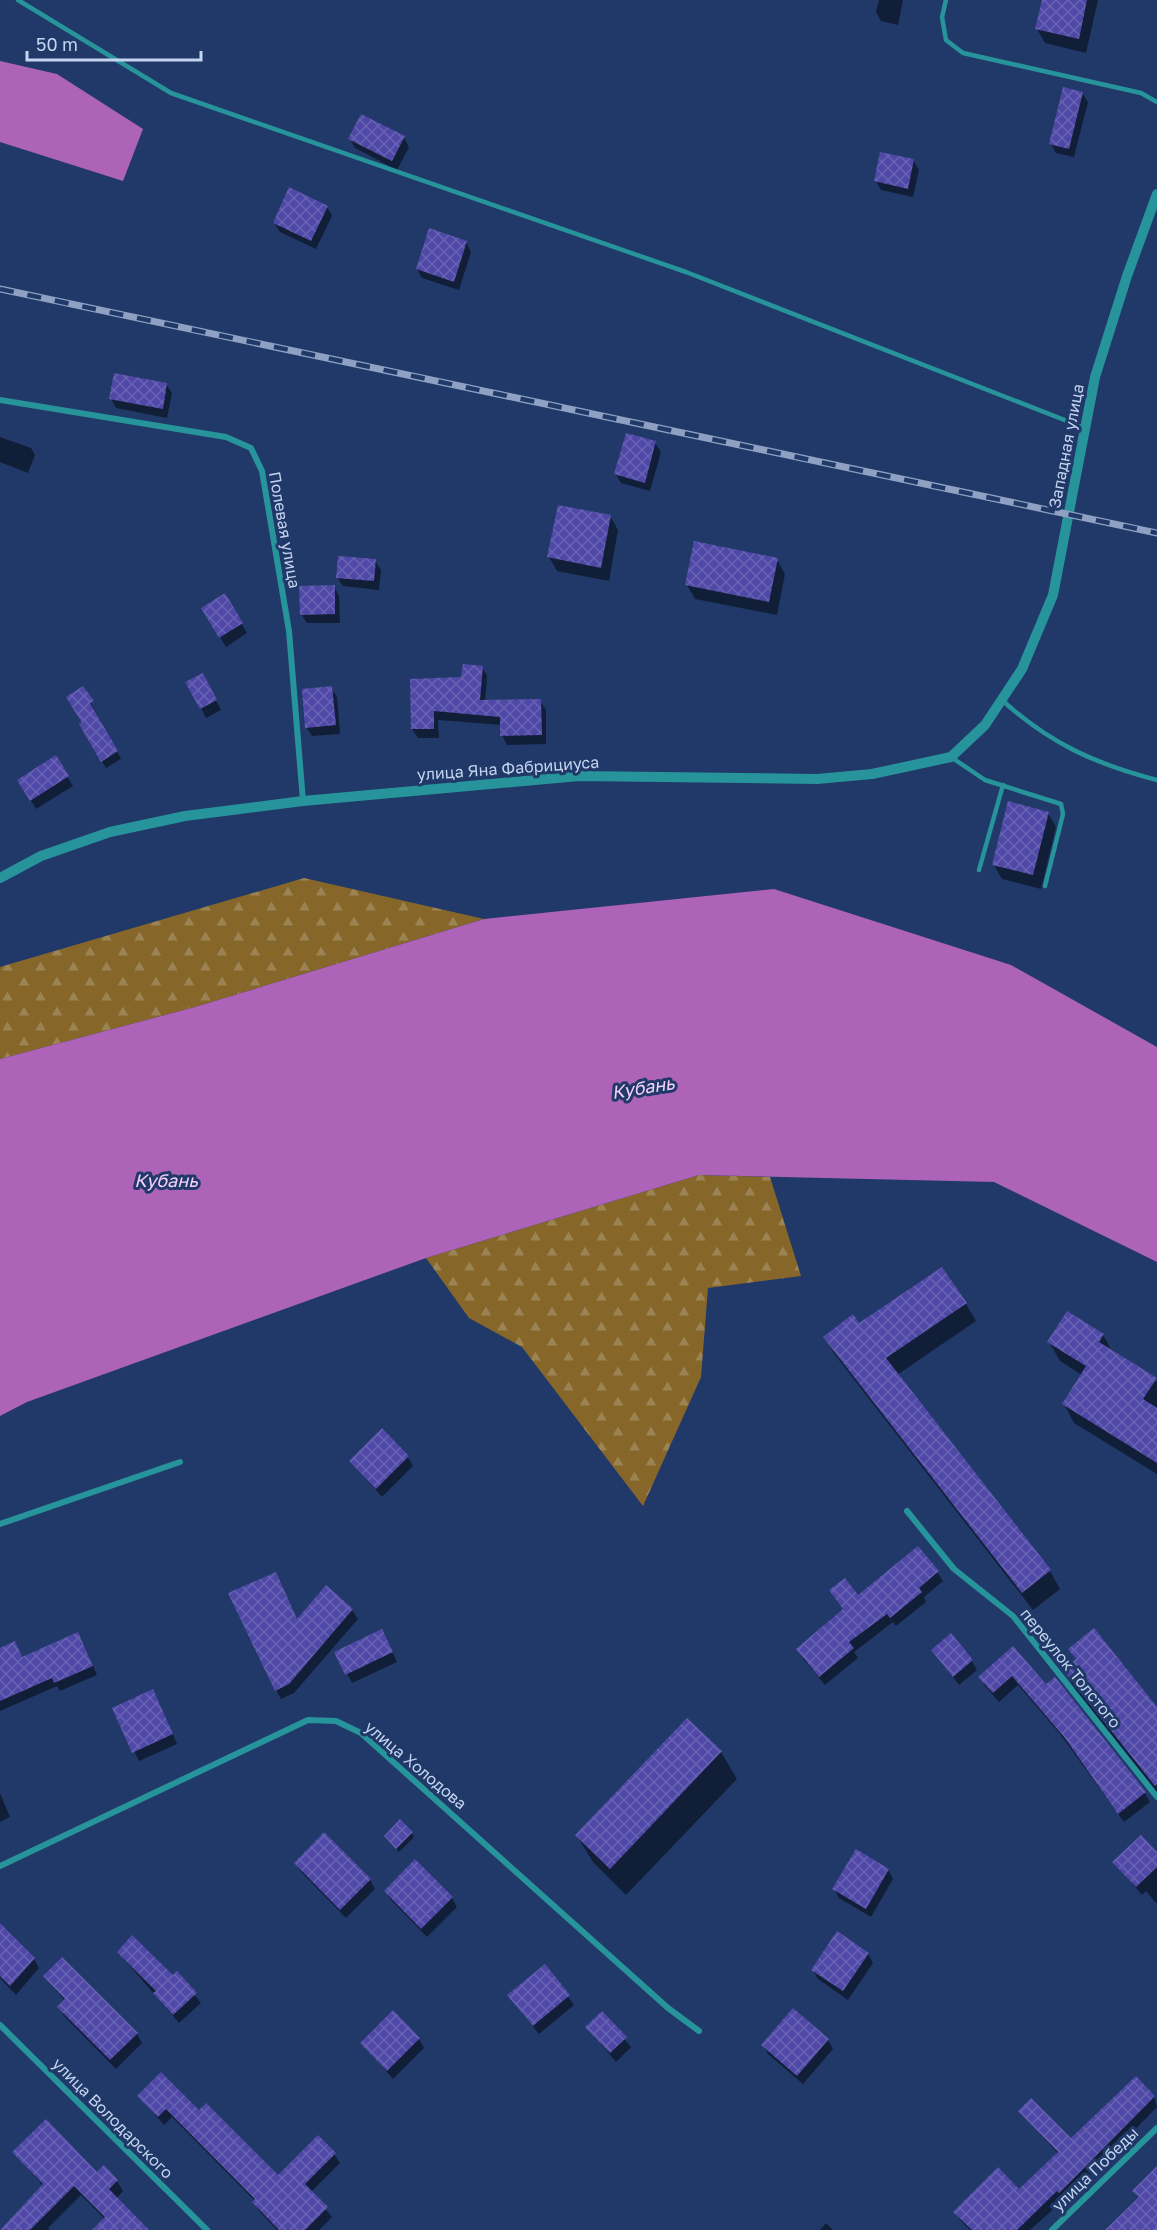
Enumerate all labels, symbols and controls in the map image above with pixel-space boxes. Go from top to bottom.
scale bar [27,24,201,62]
text: 50 m [36,33,78,55]
street label: Западная улица [1044,382,1088,510]
street label: Полевая улица [265,470,305,590]
street label: улица Яна Фабрициуса [416,752,600,784]
water label: Кубань [610,1071,676,1103]
water label: Кубань [134,1169,198,1191]
street label: переулок Толстого [1016,1604,1126,1732]
street label: улица Холодова [361,1717,471,1813]
street label: улица Володарского [48,2053,178,2183]
street label: улица Победы [1048,2123,1142,2215]

